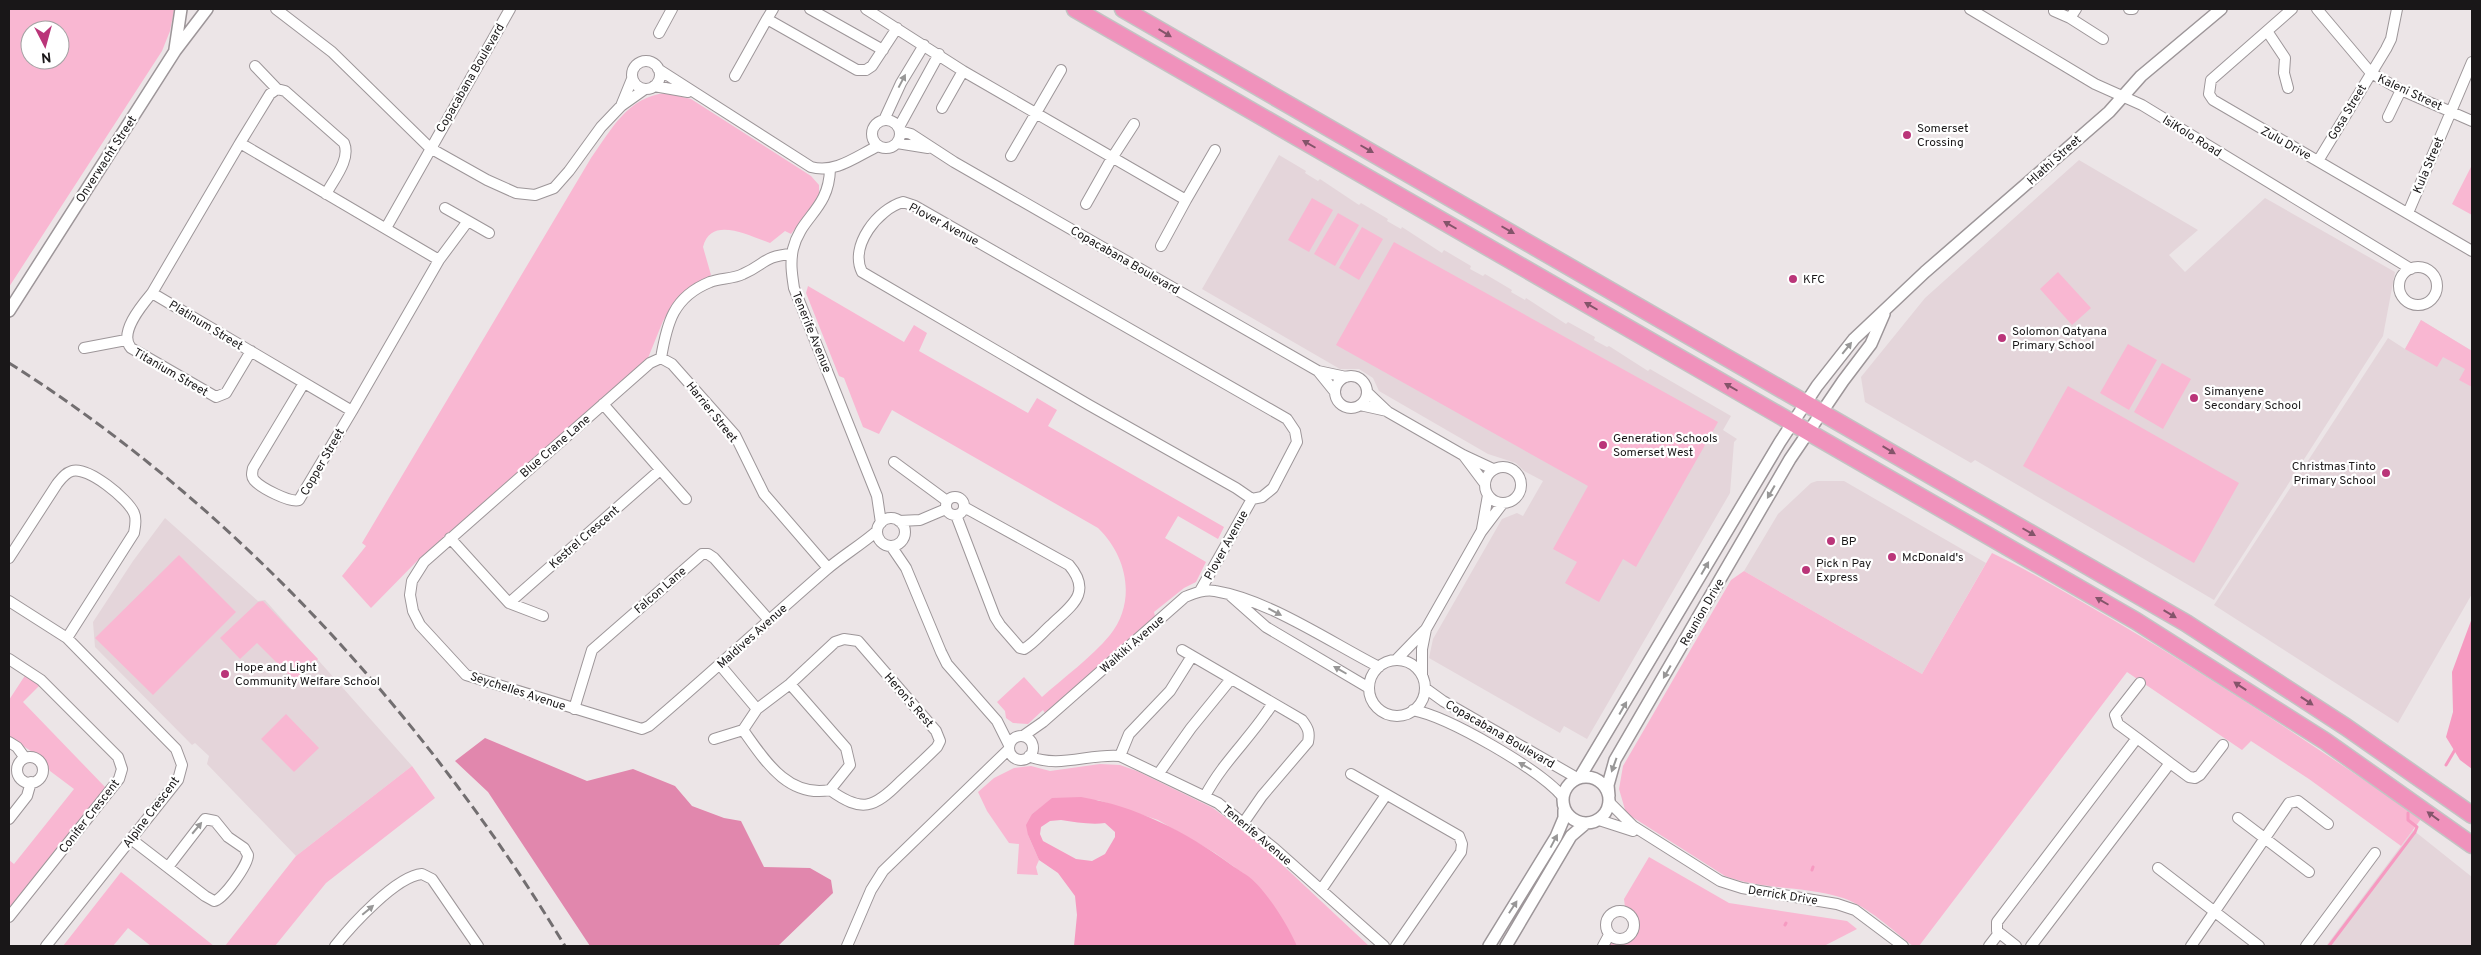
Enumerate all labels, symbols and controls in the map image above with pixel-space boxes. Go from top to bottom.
north arrow [20,20,70,70]
street label: Copacabana Boulevard [433,21,509,136]
one-way arrow [1159,29,1172,38]
text: N [40,47,52,65]
street label: Kaleni Street [2375,71,2444,115]
one-way arrow [898,74,907,88]
street label: Gosa Street [2325,82,2371,143]
street label: IsiKolo Road [2159,112,2224,161]
street label: Onverwacht Street [73,113,141,206]
place label: Somerset Crossing [1917,121,1968,151]
street label: Zulu Drive [2257,123,2314,164]
marker: Somerset Crossing [1901,129,1913,141]
street label: Hlathi Street [2024,132,2085,189]
street label: Kula Street [2410,135,2448,196]
one-way arrow [1302,139,1316,148]
one-way arrow [1360,145,1373,154]
street label: Plover Avenue [906,200,981,250]
one-way arrow [1443,220,1456,229]
street label: Copacabana Boulevard [1067,223,1182,299]
one-way arrow [1501,226,1514,235]
place label: KFC [1803,272,1825,288]
marker: KFC [1787,273,1799,285]
street label: Tenerife Avenue [787,289,835,375]
street label: Platinum Street [165,297,246,354]
one-way arrow [1583,302,1598,310]
place label: Solomon Qatyana Primary School [2012,324,2107,354]
marker: Solomon Qatyana Primary School [1996,332,2008,344]
one-way arrow [1842,342,1853,355]
street label: Titanium Street [130,345,211,401]
street label: Harrier Street [682,379,741,446]
one-way arrow [1725,383,1738,392]
place label: Simanyene Secondary School [2204,384,2301,414]
marker: Simanyene Secondary School [2188,392,2200,404]
street label: Blue Crane Lane [517,412,594,482]
street label: Copper Street [297,426,349,499]
place label: Generation Schools Somerset West [1613,431,1718,461]
marker: Generation Schools Somerset West [1597,439,1609,451]
one-way arrow [1882,446,1895,455]
place label: Christmas Tinto Primary School [2292,459,2376,489]
marker: Christmas Tinto Primary School [2380,467,2392,479]
one-way arrow [1766,486,1775,499]
street label: Kestrel Crescent [546,503,623,573]
street label: Plover Avenue [1201,508,1253,583]
one-way arrow [2022,528,2037,536]
place label: BP [1841,534,1857,550]
marker: BP [1825,535,1837,547]
place label: McDonald's [1902,550,1964,566]
marker: McDonald's [1886,551,1898,563]
place label: Pick n Pay Express [1816,556,1871,586]
one-way arrow [1700,561,1709,574]
street label: Falcon Lane [631,564,690,618]
marker: Pick n Pay Express [1800,564,1812,576]
street label: Reunion Drive [1677,576,1729,649]
one-way arrow [2095,596,2108,605]
street label: Maldives Avenue [714,601,791,672]
one-way arrow [1268,608,1282,616]
one-way arrow [2163,609,2176,618]
street label: Waikiki Avenue [1097,612,1168,677]
place label: Hope and Light Community Welfare School [235,660,380,690]
one-way arrow [1662,665,1671,678]
one-way arrow [1333,666,1346,675]
marker: Hope and Light Community Welfare School [219,668,231,680]
street label: Seychelles Avenue [468,669,568,715]
street label: Heron's Rest [880,670,937,732]
one-way arrow [2234,681,2247,690]
one-way arrow [2300,696,2314,706]
street label: Copacabana Boulevard [1442,697,1557,773]
one-way arrow [1618,701,1627,715]
one-way arrow [1610,758,1617,773]
one-way arrow [1518,762,1531,771]
street label: Alpine Crescent [120,774,184,851]
street label: Conifer Crescent [56,776,124,857]
street label: Tenerife Avenue [1218,802,1295,870]
one-way arrow [2426,811,2440,821]
one-way arrow [191,822,202,834]
one-way arrow [1550,833,1558,848]
street label: Derrick Drive [1747,883,1819,909]
one-way arrow [1508,901,1518,914]
one-way arrow [361,905,374,916]

